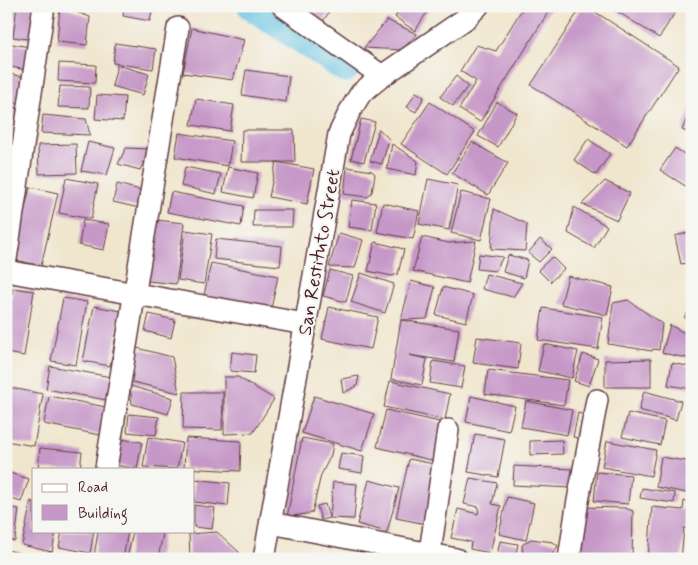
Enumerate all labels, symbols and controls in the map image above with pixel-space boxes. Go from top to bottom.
street label: San Restituto Street [293,167,346,337]
legend [32,468,195,532]
text: Road [78,478,108,498]
text: Building [78,504,128,525]

